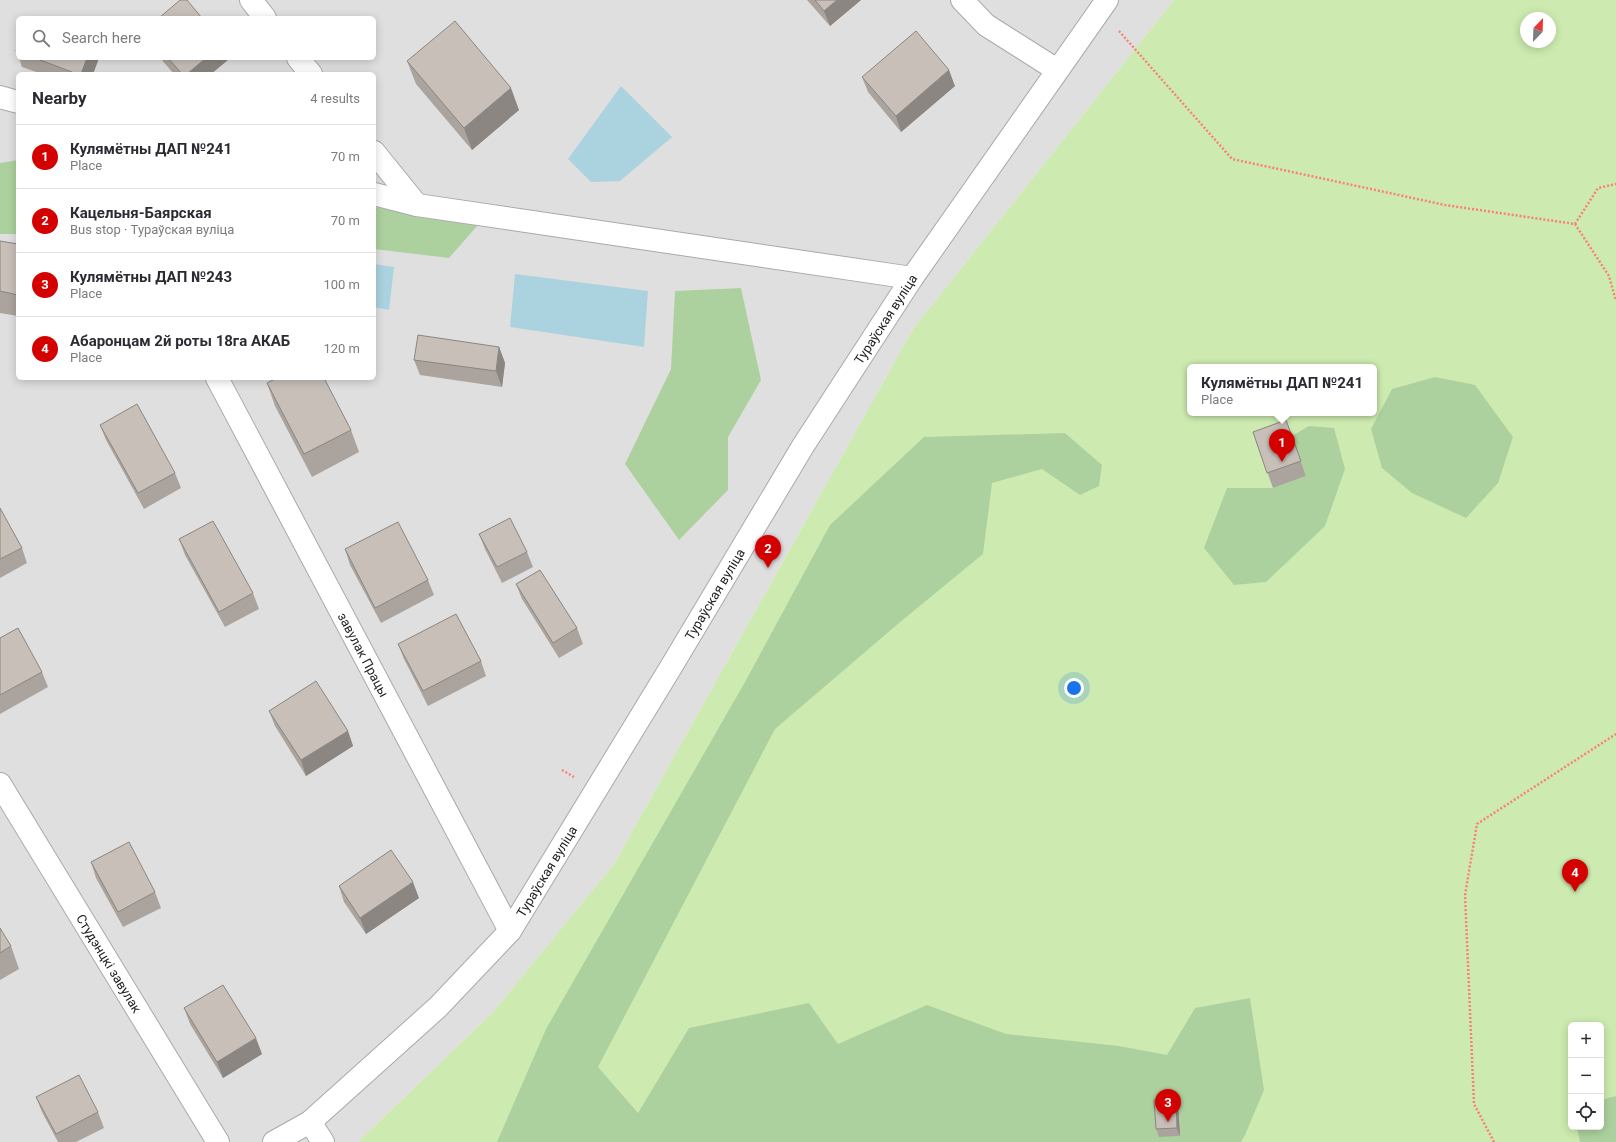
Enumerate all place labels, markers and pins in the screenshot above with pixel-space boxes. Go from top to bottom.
pin: 1 [1269,429,1295,462]
pin: 2 [755,535,781,568]
pin: 4 [1562,859,1588,892]
pin: 3 [1155,1089,1181,1122]

